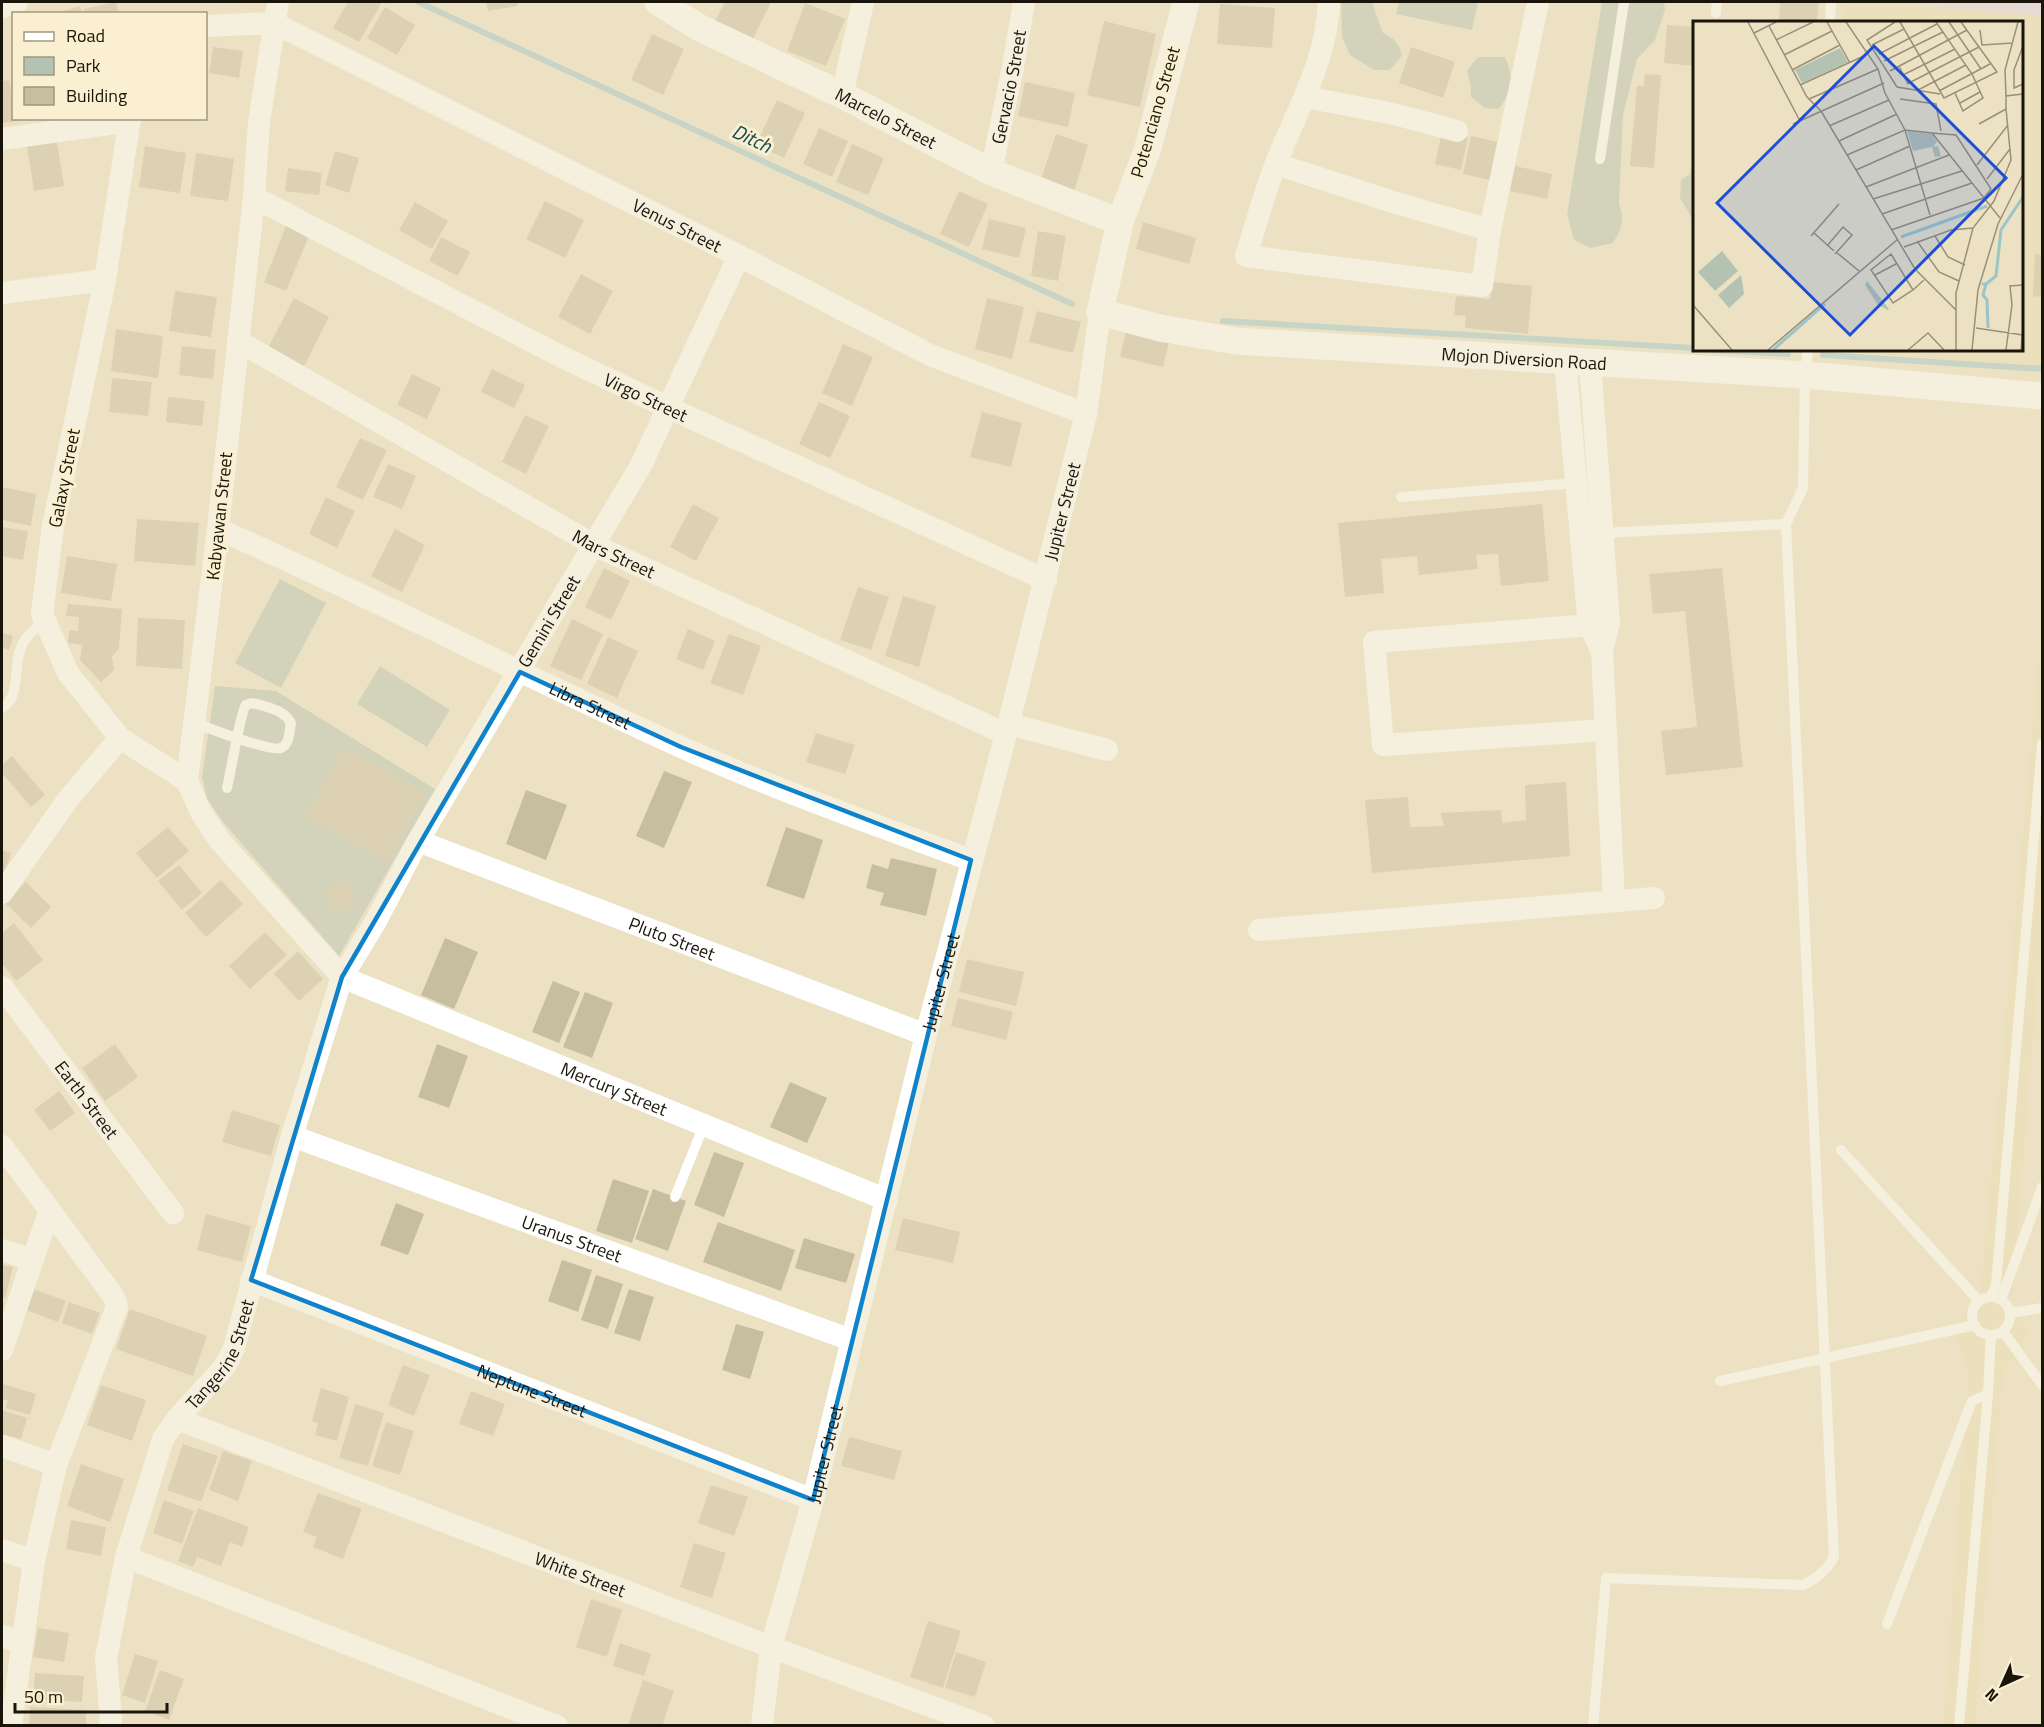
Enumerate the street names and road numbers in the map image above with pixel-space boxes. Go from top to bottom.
street label: Gervacio Street [984,27,1033,146]
street label: Potenciano Street [1123,43,1187,181]
street label: Marcelo Street [830,80,942,156]
street label: Venus Street [628,191,727,259]
street label: Mojon Diversion Road [1441,340,1608,377]
street label: Virgo Street [600,365,693,428]
street label: Galaxy Street [41,425,87,530]
street label: Kabyawan Street [199,450,239,581]
street label: Jupiter Street [1036,459,1087,563]
street label: Mars Street [567,522,660,585]
street label: Gemini Street [510,569,587,672]
street label: Libra Street [545,674,636,736]
street label: Pluto Street [625,909,720,967]
street label: Jupiter Street [914,929,966,1034]
street label: Mercury Street [557,1054,672,1123]
street label: Earth Street [49,1055,126,1145]
street label: Uranus Street [518,1207,626,1269]
street label: Tangerine Street [179,1295,260,1415]
street label: Neptune Street [473,1356,592,1424]
street label: Jupiter Street [799,1401,849,1506]
street label: White Street [531,1544,630,1604]

